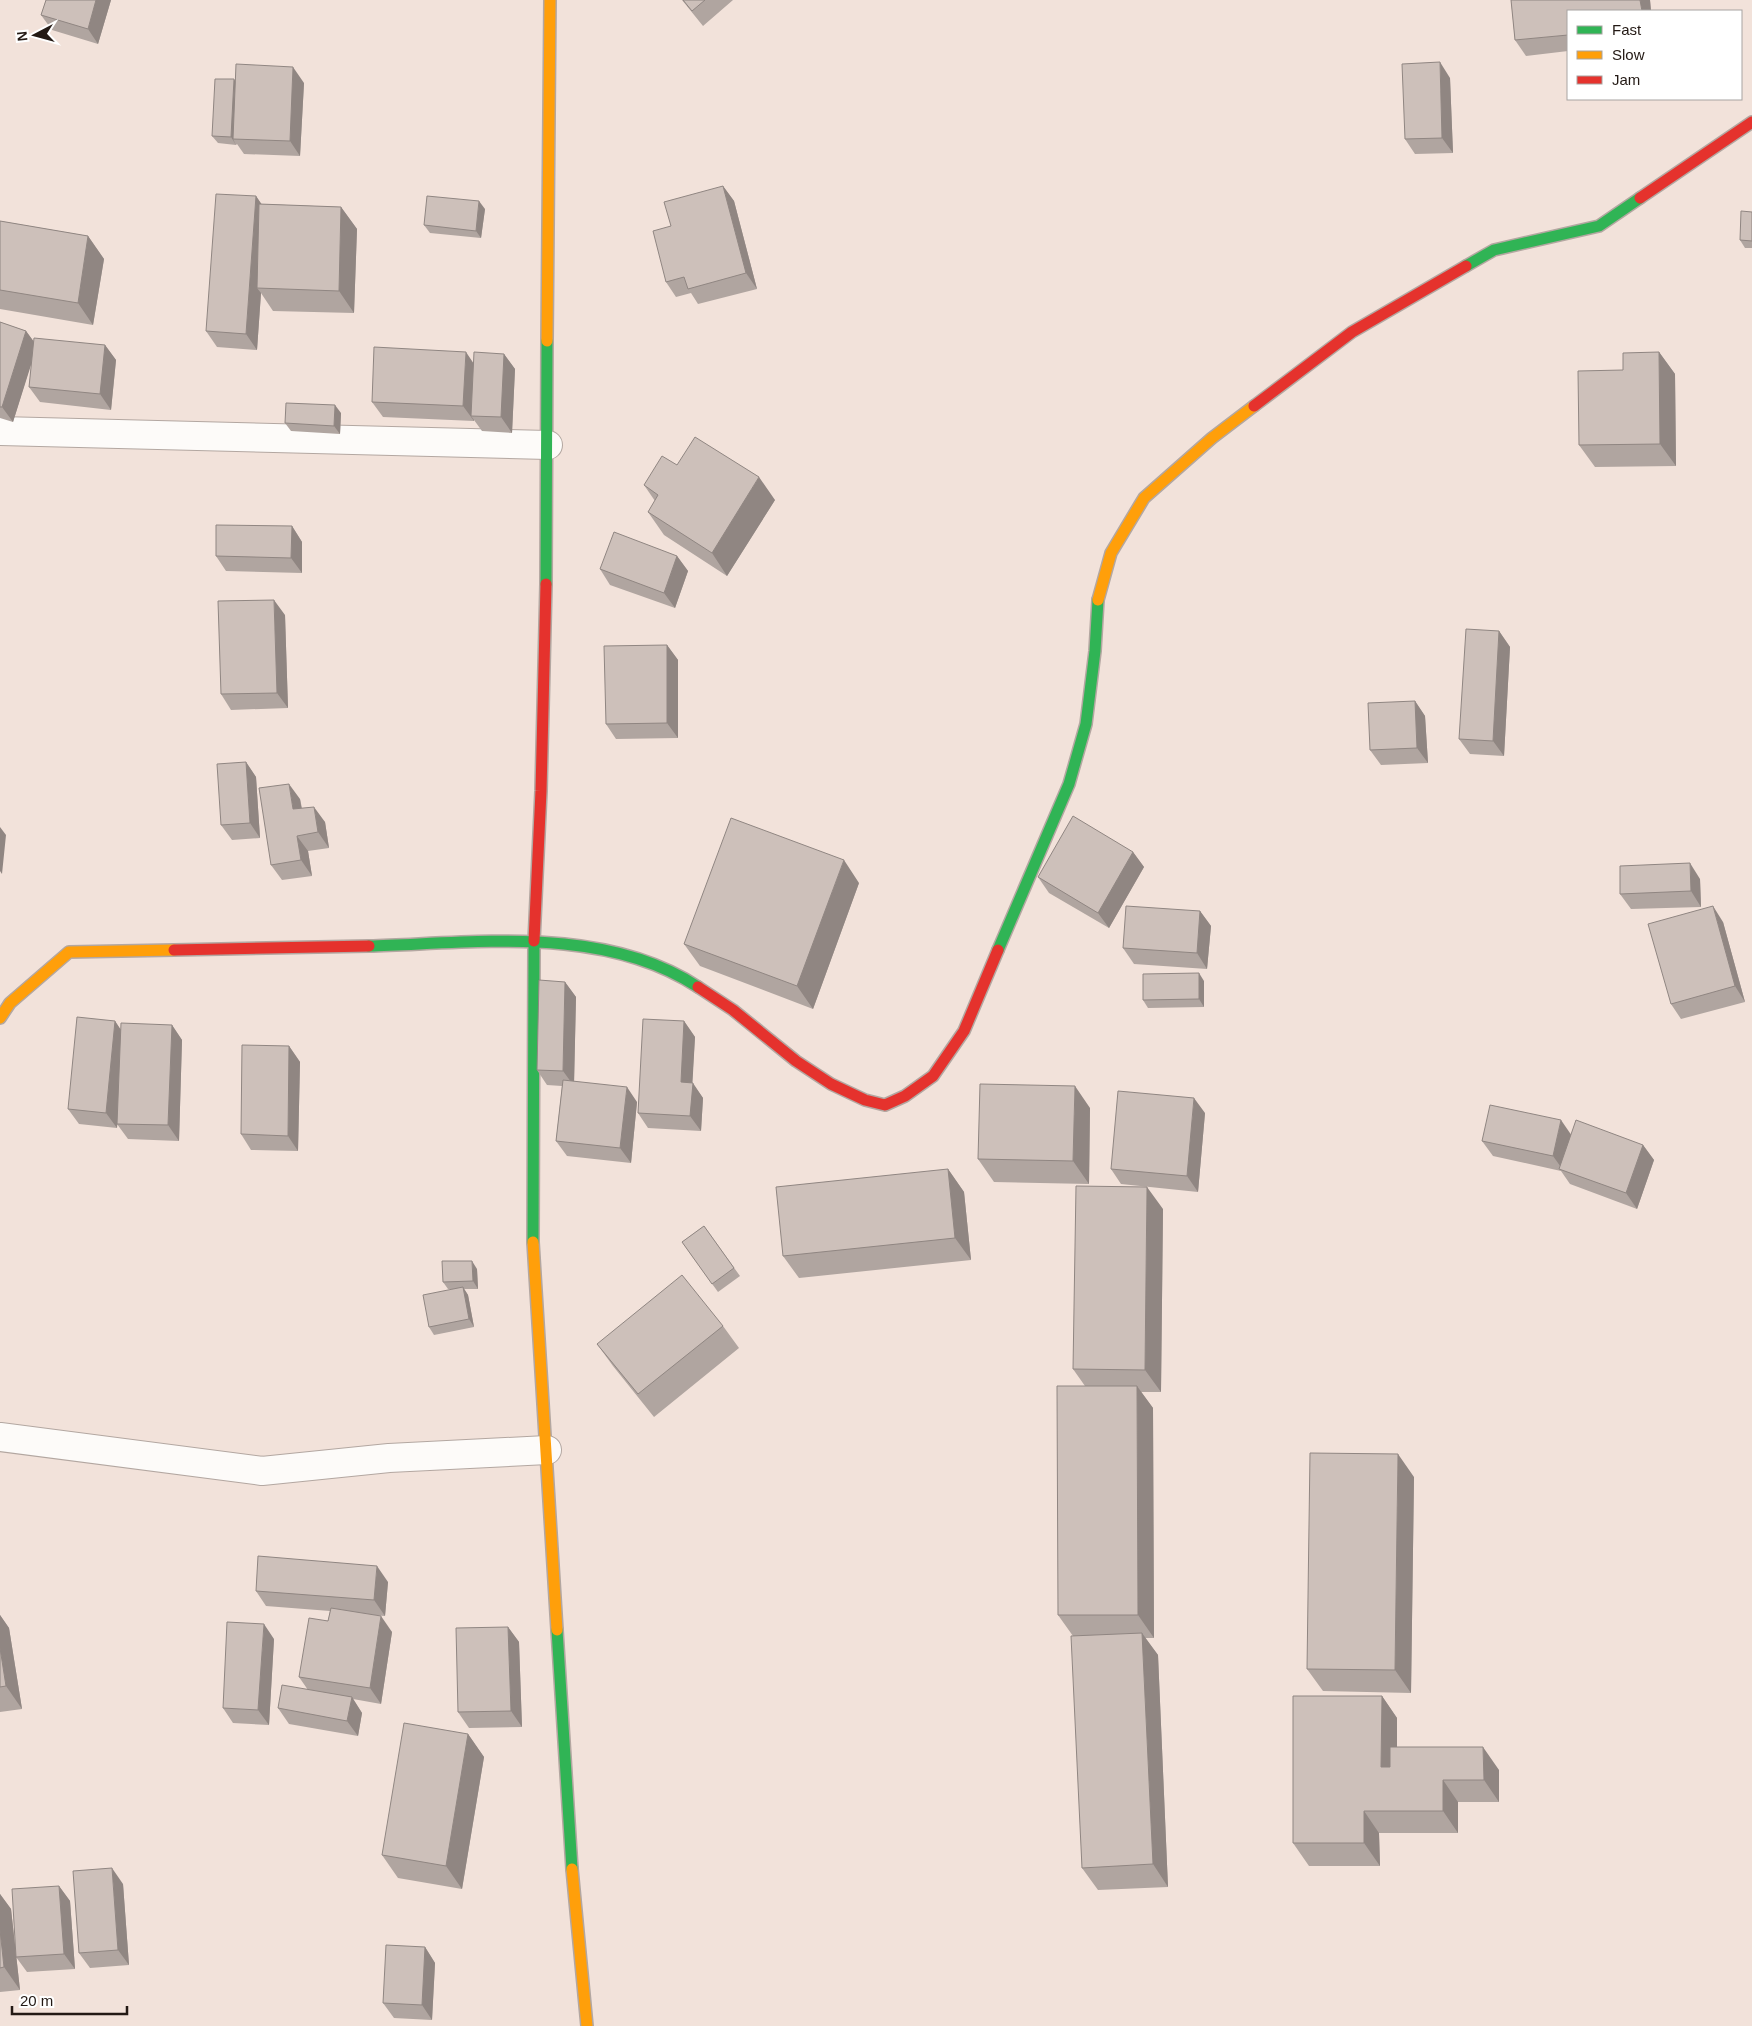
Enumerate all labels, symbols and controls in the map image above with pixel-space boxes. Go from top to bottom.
north arrow [10,10,60,60]
legend [1567,10,1742,100]
text: Fast [1612,21,1642,38]
text: N [14,30,31,42]
text: Slow [1612,46,1645,63]
text: Jam [1612,71,1640,88]
scale bar [12,1984,128,2016]
text: 20 m [20,1992,53,2009]

